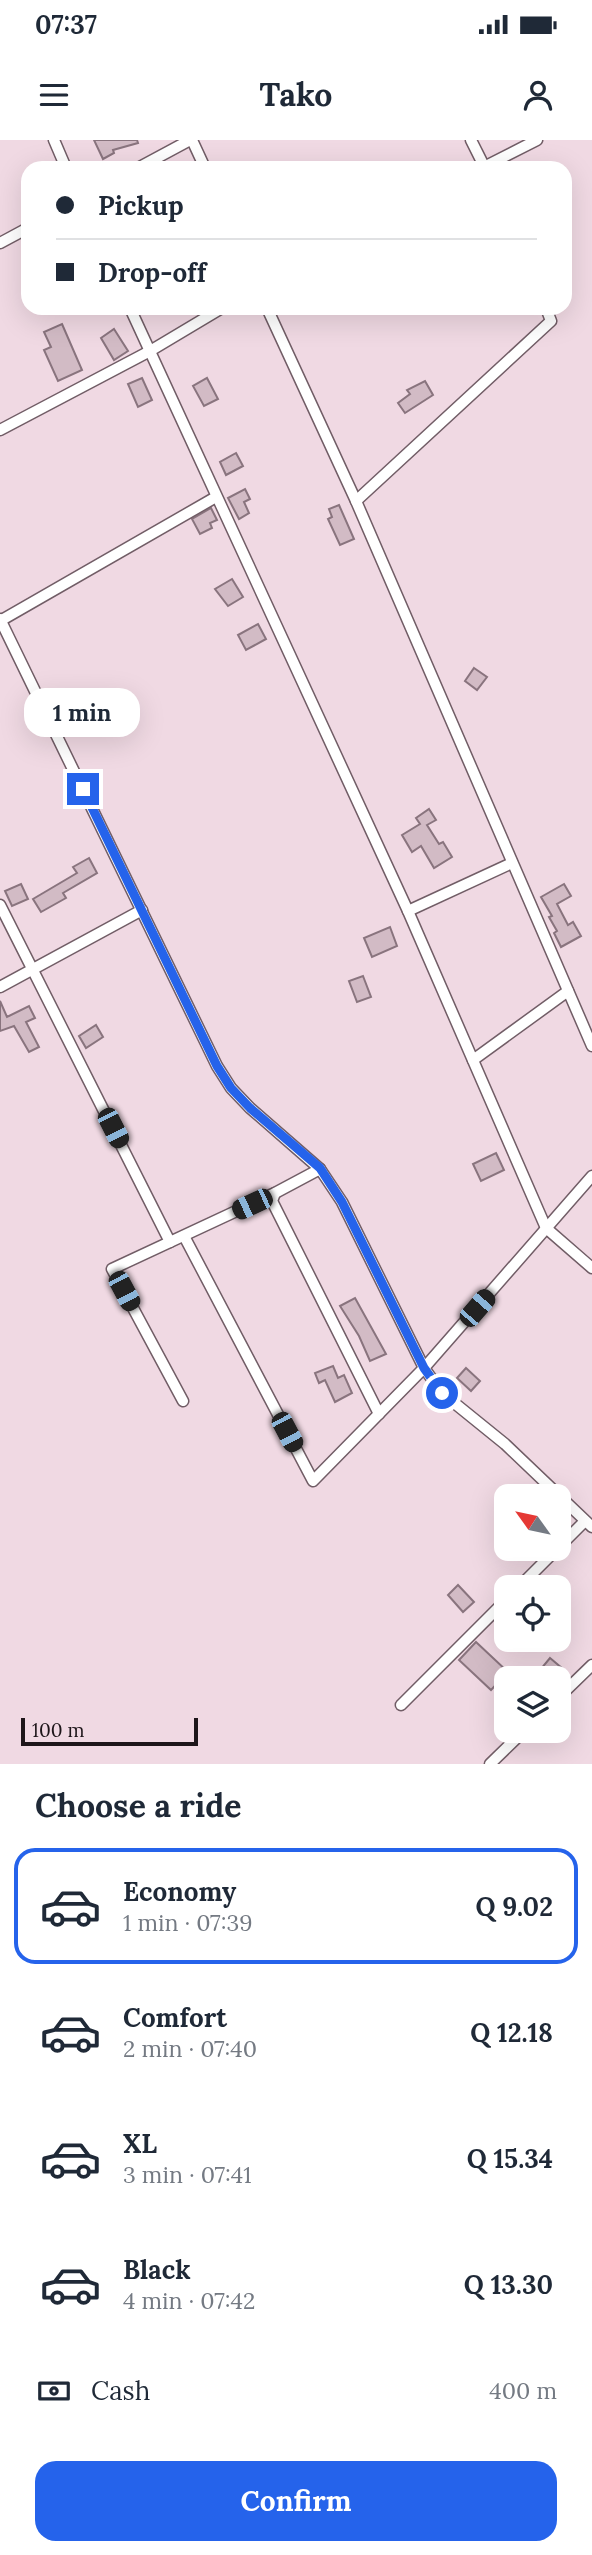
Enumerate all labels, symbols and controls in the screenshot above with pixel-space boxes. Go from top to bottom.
text: 07:37 [35,8,97,41]
text: Tako [260,74,332,115]
icon: menu [35,76,73,114]
icon: person [519,76,557,114]
text: Pickup [98,189,184,222]
text: Drop-off [98,256,206,289]
callout: 1 min [25,688,141,736]
text: 1 min [53,698,111,727]
route end [67,773,99,805]
car [95,1105,132,1151]
car [229,1186,276,1222]
car [105,1268,144,1314]
car [456,1285,499,1331]
route start [426,1377,458,1409]
car [268,1409,307,1455]
north arrow [494,1484,570,1561]
map controls [494,1484,571,1743]
button: locate [494,1575,571,1652]
button: layers [494,1666,571,1743]
scale bar [21,1715,198,1747]
text: 100 m [32,1718,85,1742]
text: Choose a ride [35,1785,242,1826]
icon: car [39,1875,102,1938]
text: Economy [123,1875,236,1908]
text: Q 9.02 [476,1890,553,1923]
text: 1 min · 07:39 [123,1908,253,1937]
icon: car [39,2001,102,2064]
text: Comfort [123,2001,227,2034]
text: Q 12.18 [470,2016,553,2049]
text: 2 min · 07:40 [123,2034,257,2063]
icon: car [39,2127,102,2190]
text: XL [123,2127,157,2160]
text: Q 15.34 [467,2142,553,2175]
text: 3 min · 07:41 [123,2160,252,2189]
icon: car [39,2253,102,2316]
text: Black [123,2253,191,2286]
text: Q 13.30 [464,2268,553,2301]
text: 4 min · 07:42 [123,2286,255,2315]
icon: cash [35,2372,73,2410]
text: Cash [91,2374,150,2407]
text: 400 m [489,2376,557,2405]
button: Confirm [35,2461,557,2541]

